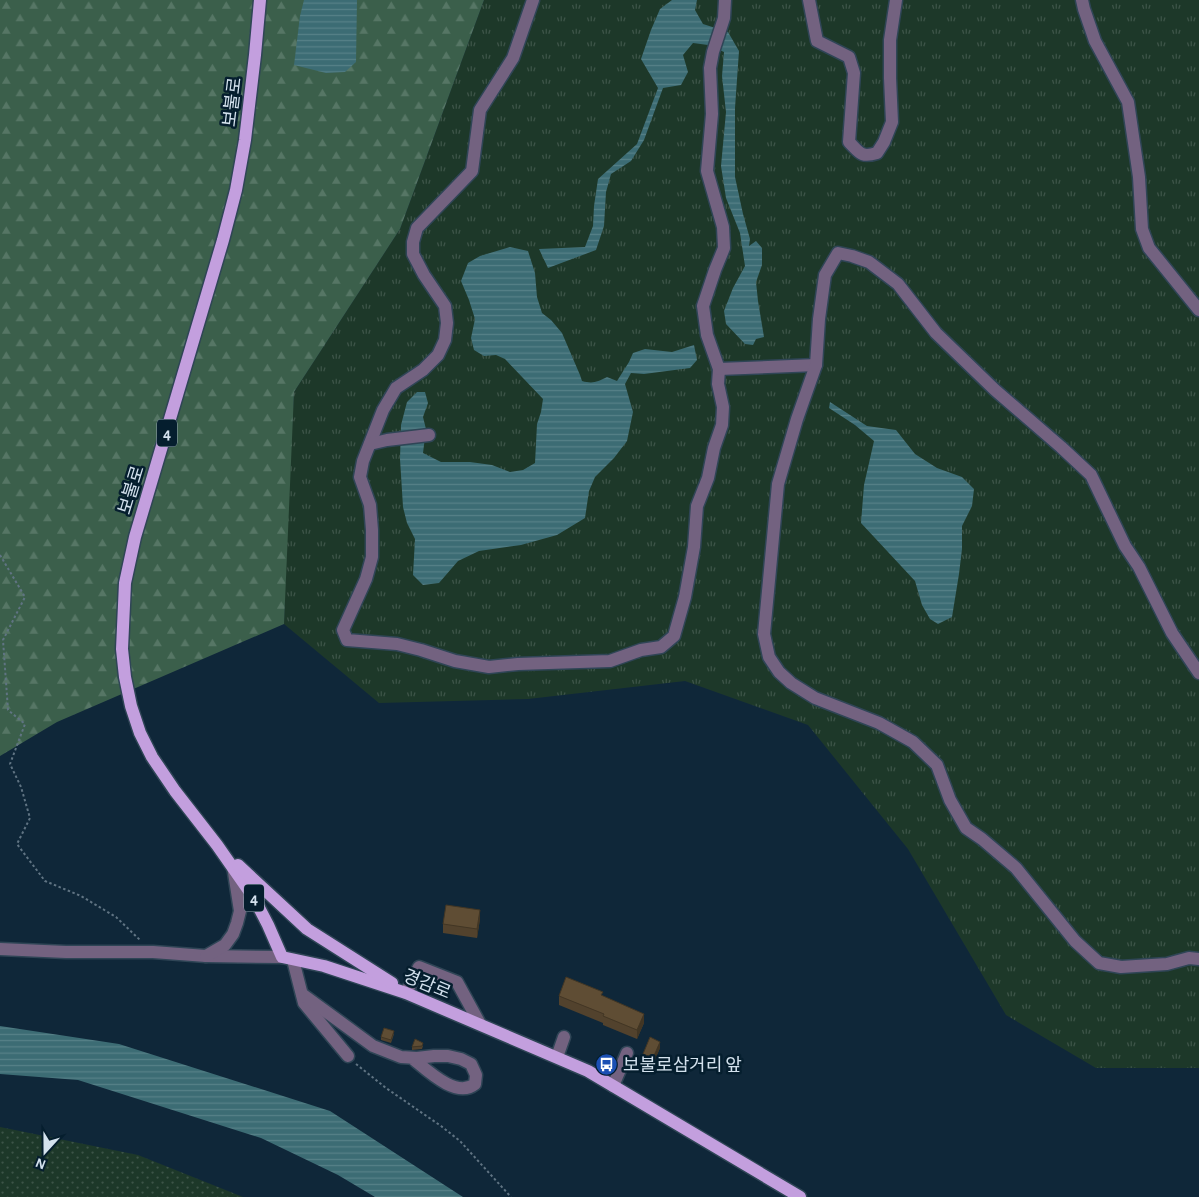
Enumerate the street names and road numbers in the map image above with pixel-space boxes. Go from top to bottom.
street label: 보불로 [220,76,245,128]
road number: 4 [157,419,177,446]
street label: 보불로 [115,464,148,517]
road number: 4 [244,884,264,911]
street label: 경감로 [400,966,453,1003]

